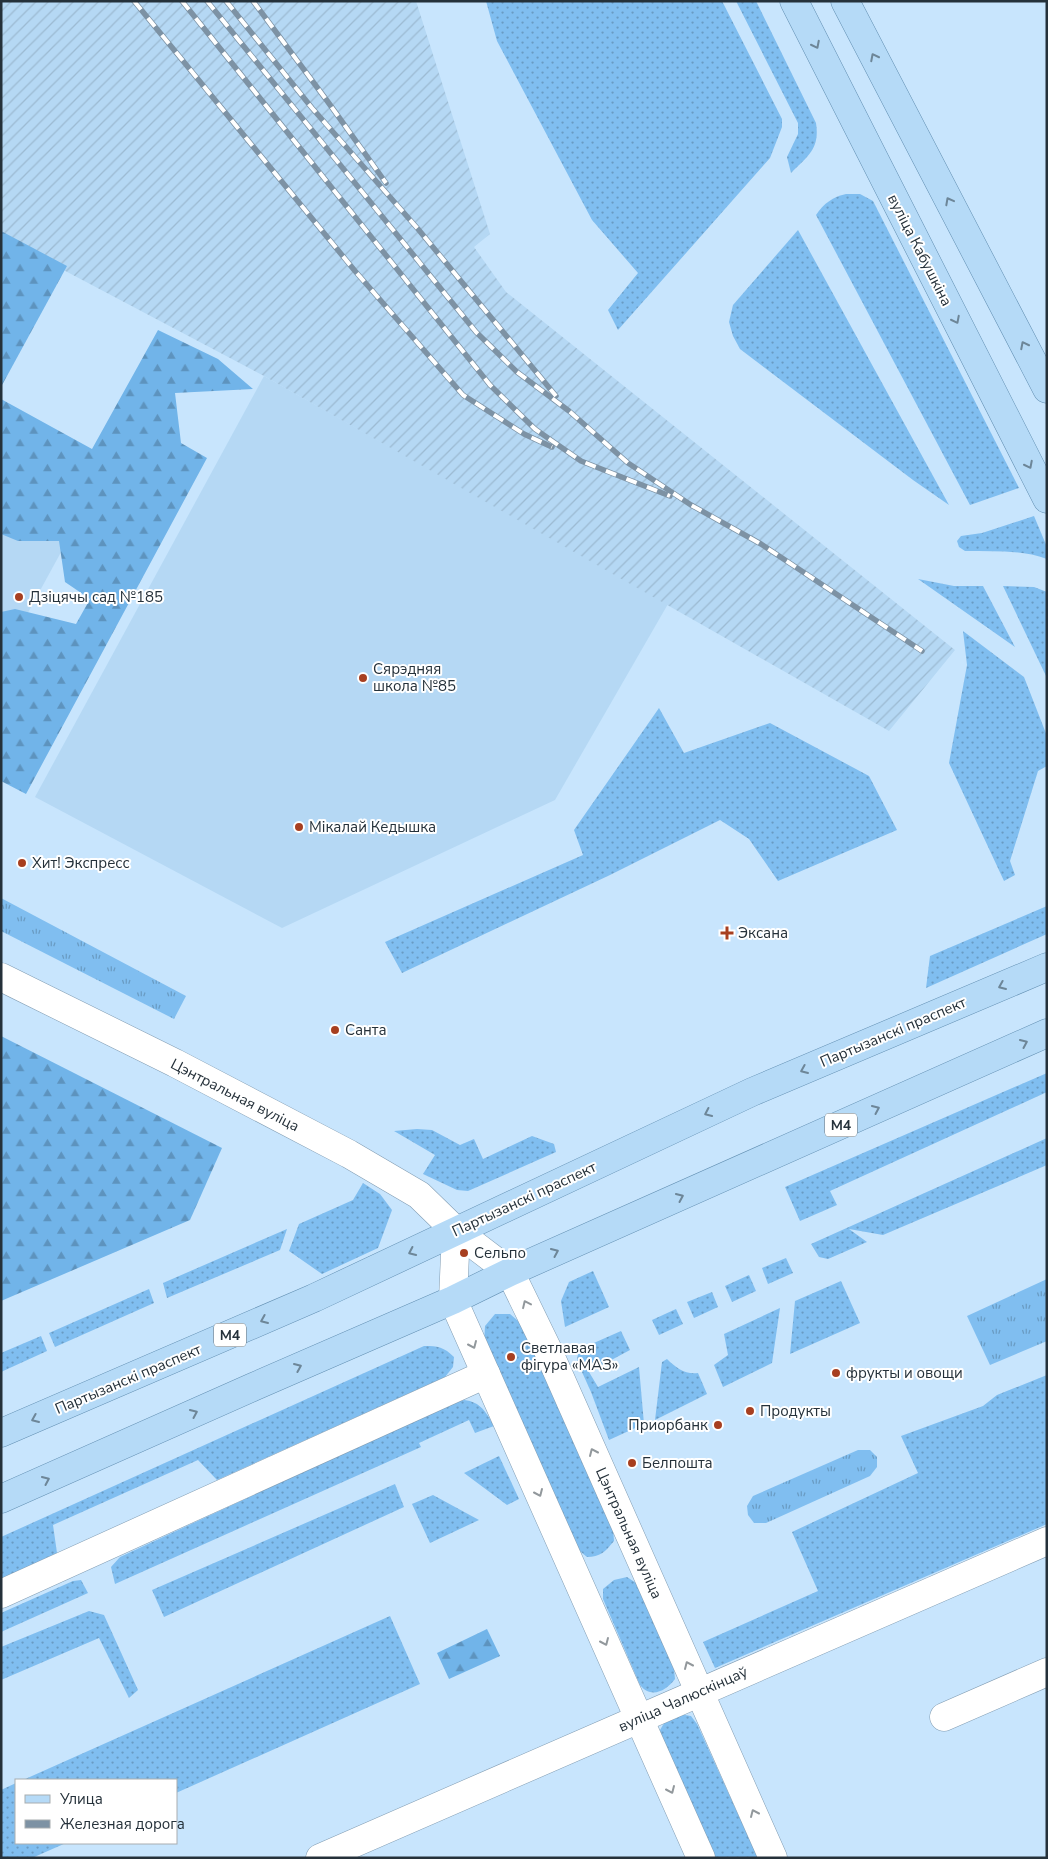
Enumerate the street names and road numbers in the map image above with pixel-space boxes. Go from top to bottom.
street label: вуліца Кабушкіна [883,191,957,309]
street label: Партызанскі праспект [817,992,969,1072]
street label: Цэнтральная вуліца [167,1054,303,1136]
road number: М4 [825,1114,857,1136]
street label: Партызанскі праспект [449,1157,600,1241]
road number: М4 [214,1324,246,1346]
street label: Партызанскі праспект [52,1339,204,1419]
street label: Цэнтральная вуліца [591,1464,667,1602]
street label: вуліца Чалюскінцаў [615,1661,751,1737]

